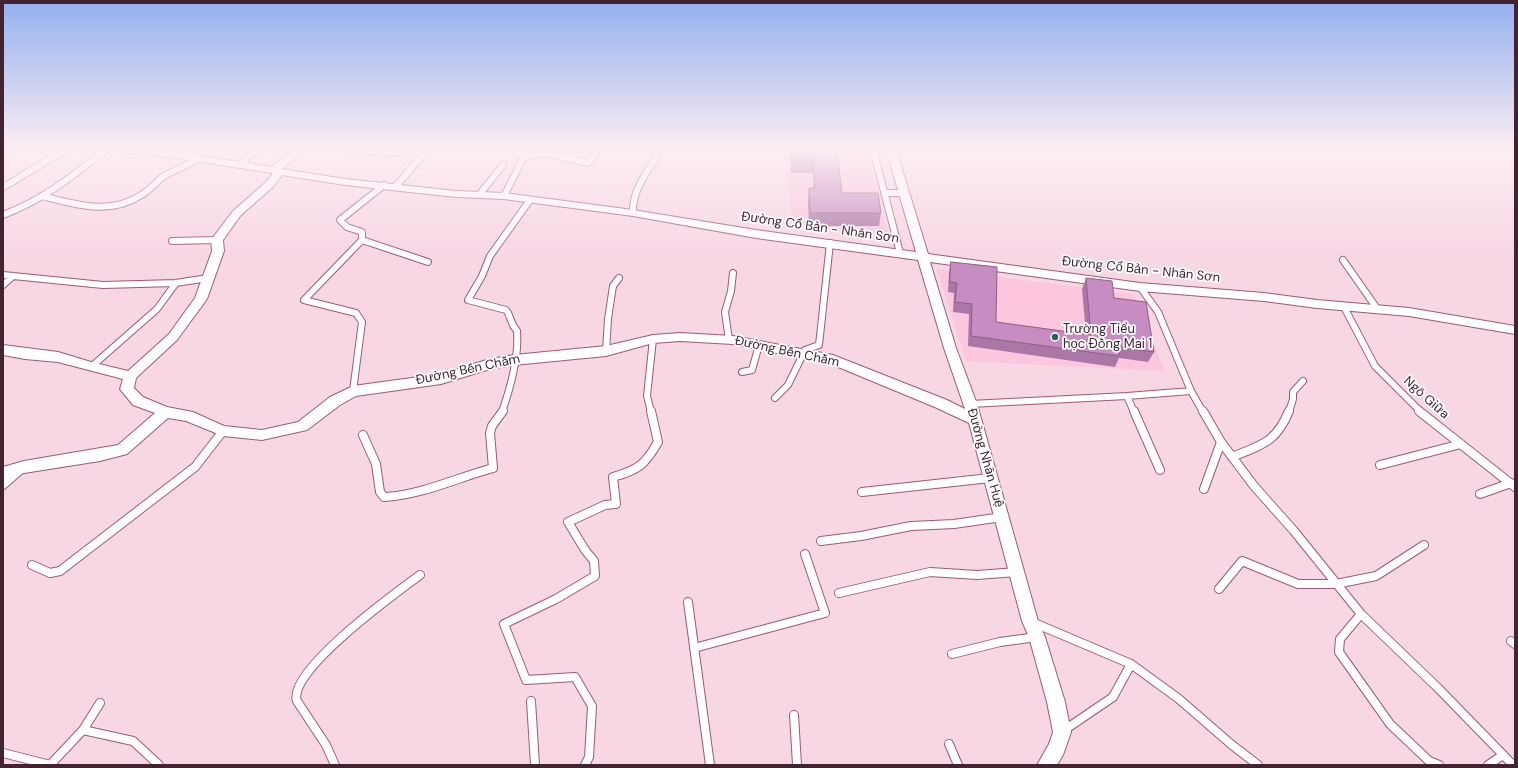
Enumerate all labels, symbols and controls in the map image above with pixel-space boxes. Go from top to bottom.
street label: Đường Cổ Bản - Nhân Sơn [740,209,900,247]
street label: Đường Cổ Bản - Nhân Sơn [1061,254,1221,286]
place label: Trường Tiểu học Đồng Mai 1 [1063,322,1152,353]
marker: Trường Tiểu học Đồng Mai 1 [1050,332,1060,342]
street label: Đường Bến Chằm [733,333,841,371]
street label: Đường Bến Chằm [414,351,522,389]
street label: Ngõ Giữa [1400,374,1452,422]
street label: Đường Nhân Huệ [963,407,1007,509]

